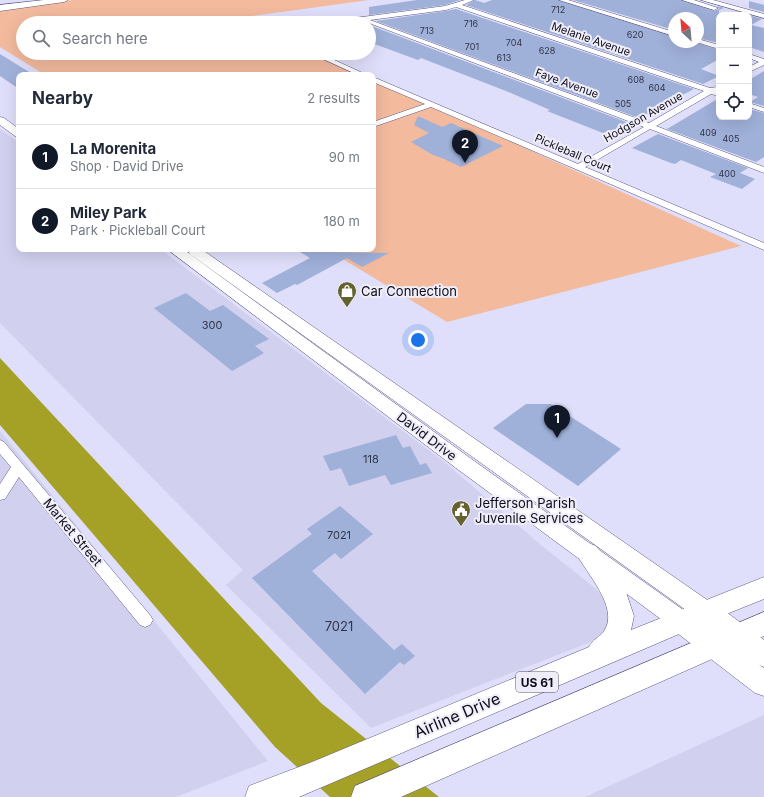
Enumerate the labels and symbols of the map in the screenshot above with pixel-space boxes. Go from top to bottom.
house number: 712 [551,4,565,15]
north arrow [668,12,704,48]
house number: 716 [464,18,479,29]
street label: Melanie Avenue [550,19,632,59]
house number: 713 [420,25,435,36]
house number: 620 [627,29,644,40]
house number: 704 [506,37,522,48]
house number: 701 [465,41,479,52]
house number: 628 [539,45,556,56]
house number: 613 [497,52,512,63]
street label: Faye Avenue [533,65,601,101]
house number: 608 [628,74,645,85]
house number: 604 [648,82,666,93]
street label: Hodgson Avenue [601,89,685,145]
house number: 505 [615,98,631,109]
house number: 409 [699,127,717,138]
pin: 2 [452,130,478,163]
street label: Pickleball Court [533,131,614,176]
house number: 405 [723,133,739,144]
house number: 400 [718,168,736,179]
shop icon: Car Connection [336,280,358,308]
place label: Car Connection [361,283,457,299]
house number: 300 [202,318,222,332]
your location [408,330,428,350]
pin: 1 [544,405,570,438]
street label: David Drive [394,408,460,464]
house number: 118 [363,452,379,466]
street label: Market Street [40,495,106,569]
place label: Jefferson Parish Juvenile Services [475,495,583,526]
public building icon: Jefferson Parish Juvenile Services [450,499,472,527]
house number: 7021 [327,528,351,542]
house number: 7021 [325,618,353,634]
road number: US 61 [516,672,558,692]
street label: Airline Drive [411,688,503,742]

